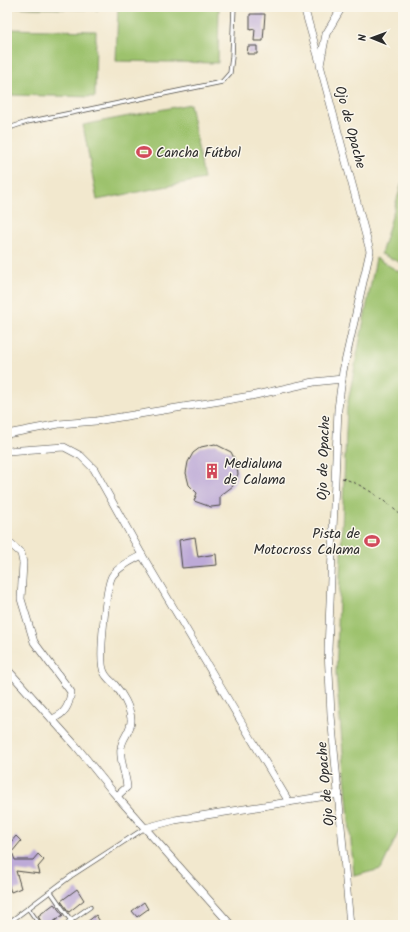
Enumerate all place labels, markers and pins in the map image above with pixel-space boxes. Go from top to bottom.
place label: Cancha Fútbol [156,142,241,164]
sports icon: Cancha Fútbol [135,143,153,161]
place label: Medialuna de Calama [224,453,286,491]
building icon: Medialuna de Calama [203,462,221,480]
place label: Pista de Motocross Calama [253,523,361,561]
sports icon: Pista de Motocross Calama [363,532,381,550]

